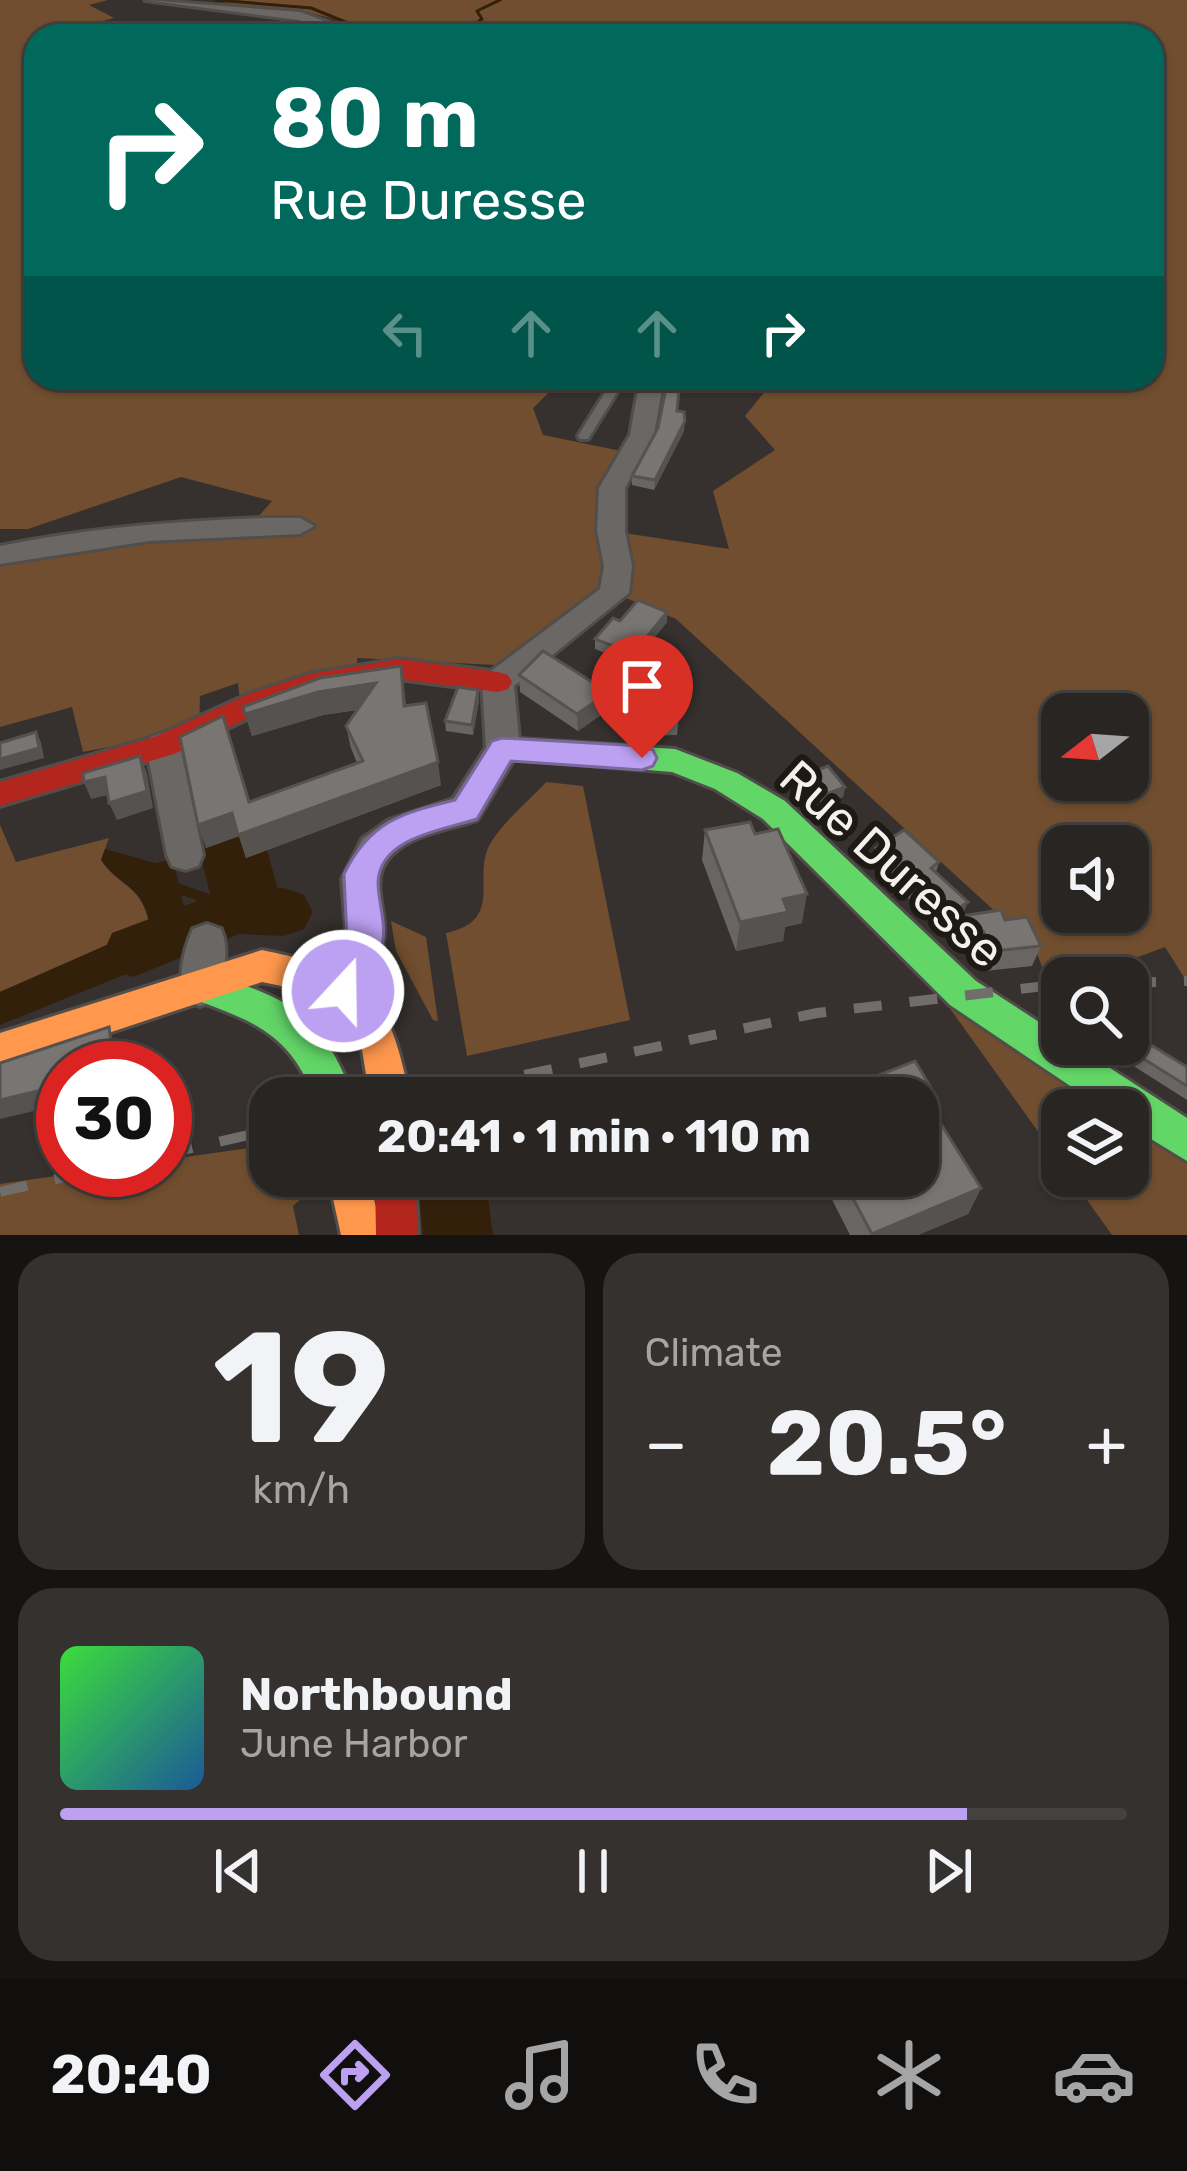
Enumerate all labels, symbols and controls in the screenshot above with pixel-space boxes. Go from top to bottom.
text: 80 m [270,68,479,168]
icon: right [72,72,228,228]
text: Rue Duresse [270,169,587,233]
icon: left [372,300,438,366]
icon: ahead [498,300,564,366]
icon: ahead [624,300,690,366]
icon: right [750,300,816,366]
pin [591,635,693,758]
icon: arrive [609,653,675,719]
north arrow [1041,693,1149,801]
map controls [1041,693,1149,1197]
street label: Rue Duresse [768,749,1016,979]
button: sound [1041,825,1149,933]
position arrow [280,928,406,1054]
button: search [1041,957,1149,1065]
speed limit sign: 30 [36,1041,192,1197]
button: layers [1041,1089,1149,1197]
text: 20:41 · 1 min · 110 m [377,1110,811,1163]
text: 19 [212,1296,390,1481]
text: Climate [645,1330,783,1376]
text: 20.5° [767,1390,1007,1497]
text: − [645,1404,687,1483]
text: + [1086,1404,1127,1483]
text: km/h [253,1467,350,1513]
text: Northbound [240,1668,513,1721]
text: June Harbor [240,1721,468,1767]
icon: previous [205,1838,271,1904]
icon: pause [560,1838,626,1904]
icon: next [916,1838,982,1904]
icon: directions [313,2033,397,2117]
icon: music [498,2033,582,2117]
icon: phone [683,2033,767,2117]
icon: climate [867,2033,951,2117]
icon: car [1052,2033,1136,2117]
text: 20:40 [50,2043,212,2107]

